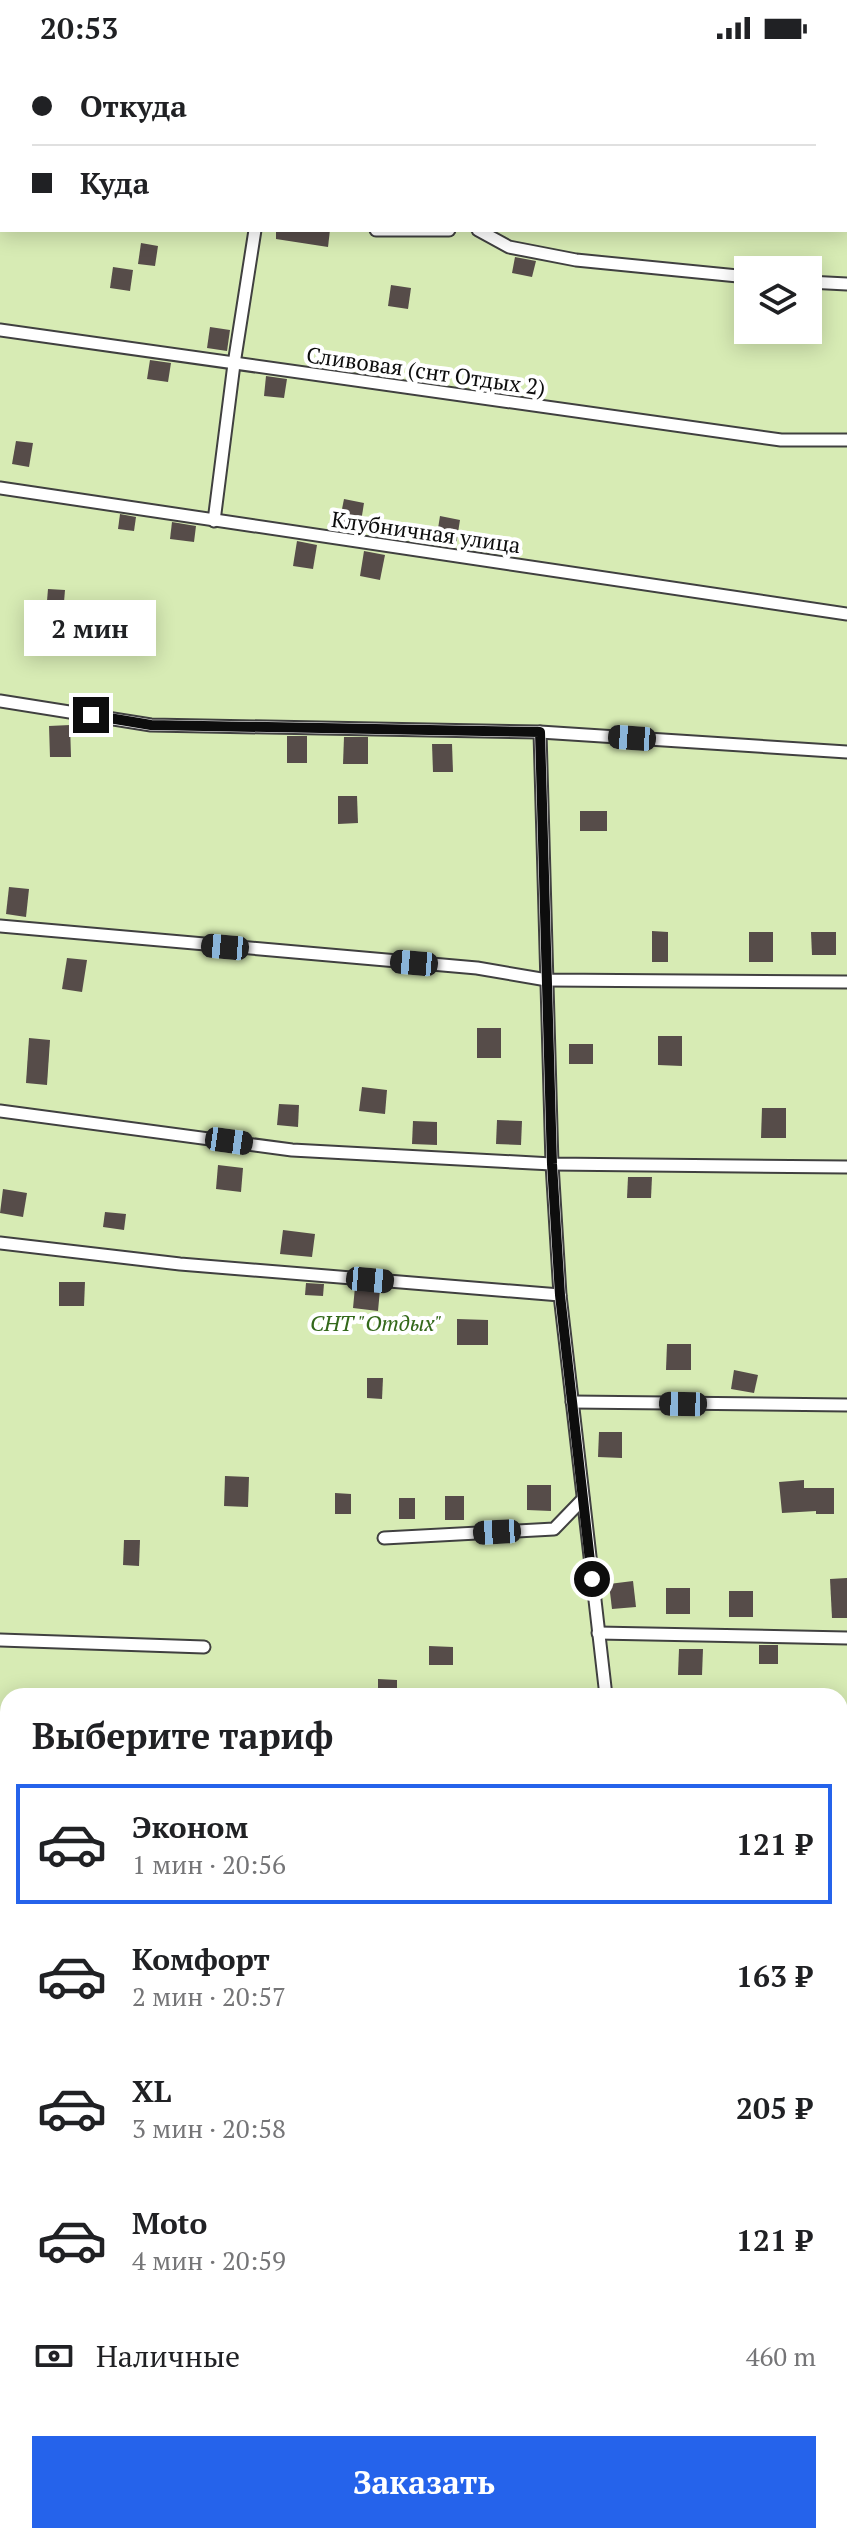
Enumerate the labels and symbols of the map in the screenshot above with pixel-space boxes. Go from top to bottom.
street label: Сливовая (снт Отдых 2) [305,339,547,402]
street label: Клубничная улица [330,504,522,559]
callout: 2 мин [25,599,157,655]
route end [73,697,109,733]
car [607,724,657,752]
car [200,933,250,961]
car [389,949,439,977]
car [204,1126,254,1156]
car [345,1266,395,1294]
park label: СНТ "Отдых" [310,1308,442,1337]
car [659,1392,707,1416]
car [472,1519,522,1545]
route start [574,1561,610,1597]

